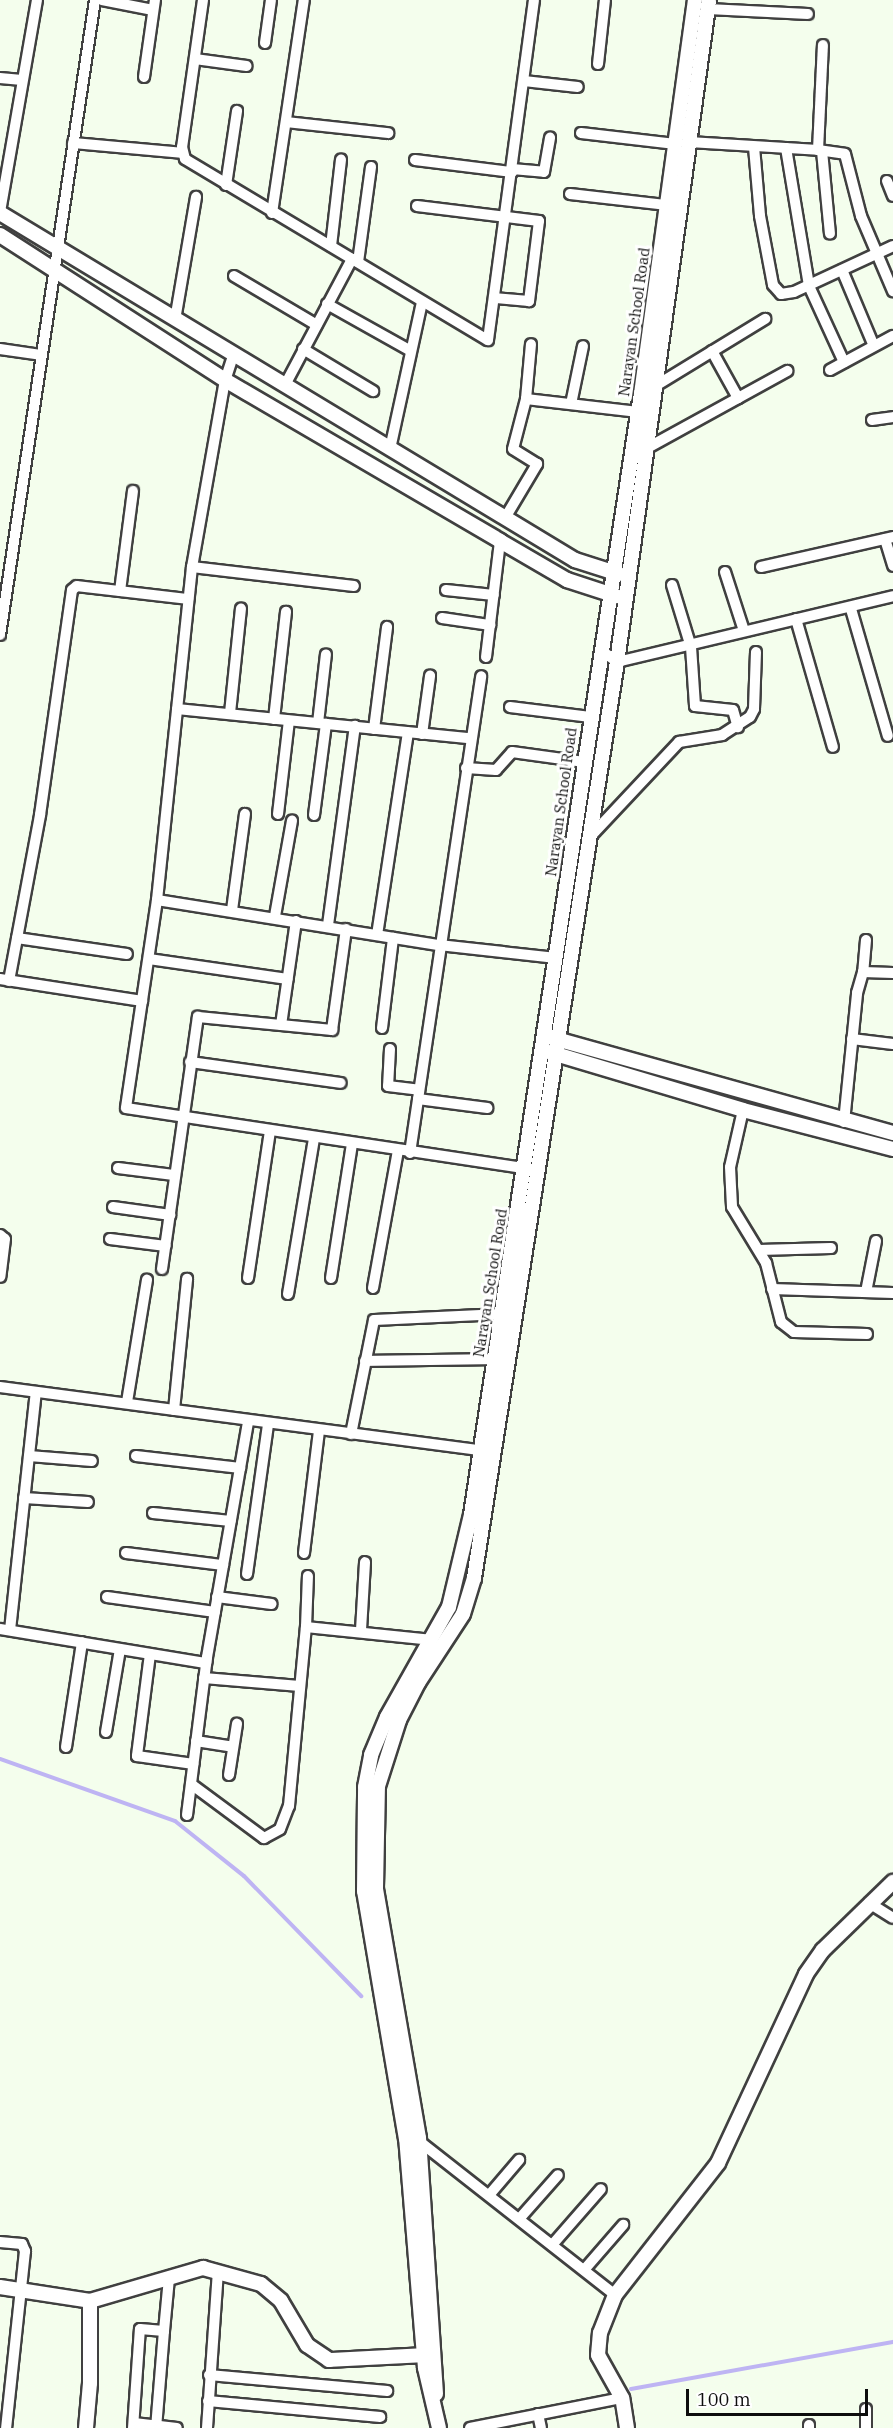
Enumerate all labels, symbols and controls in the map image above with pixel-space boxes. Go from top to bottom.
street label: Narayan School Road [615,246,653,398]
street label: Narayan School Road [542,726,580,878]
street label: Narayan School Road [469,1207,511,1359]
scale bar [689,2377,870,2415]
text: 100 m [697,2388,751,2411]

